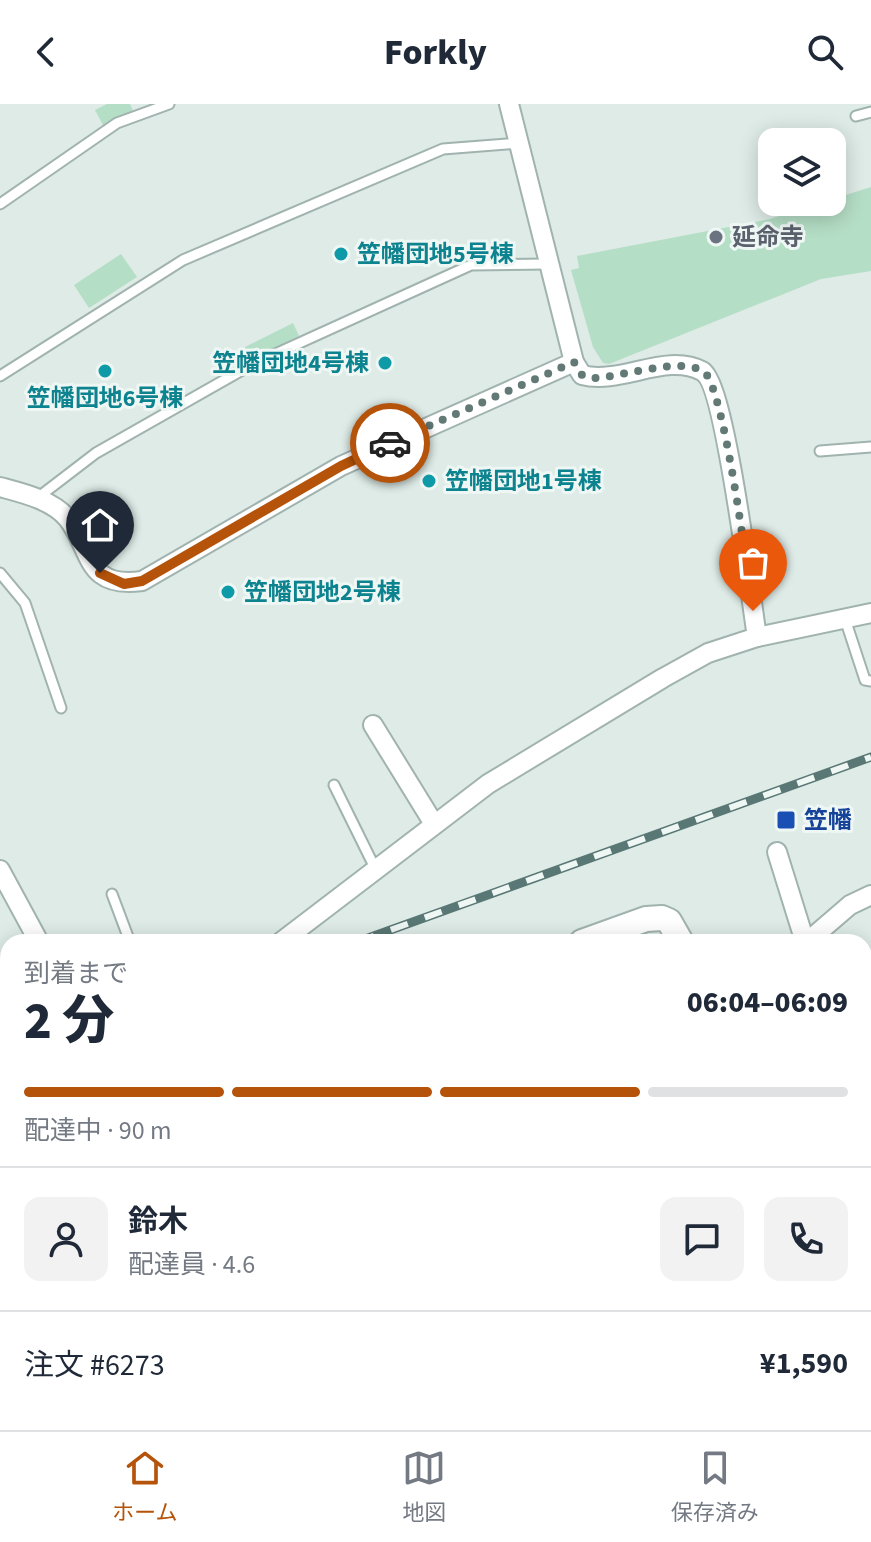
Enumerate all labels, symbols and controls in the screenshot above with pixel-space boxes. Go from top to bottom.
text: Forkly [384,27,487,78]
icon: back [24,30,68,74]
icon: search [803,30,847,74]
map controls [758,128,846,216]
button: layers [758,128,846,216]
place label: 延命寺 [732,220,804,255]
marker: 延命寺 [707,228,725,246]
place label: 笠幡団地5号棟 [357,237,514,272]
marker: 笠幡団地5号棟 [332,245,350,263]
place label: 笠幡団地4号棟 [212,346,369,381]
marker: 笠幡団地4号棟 [376,354,394,372]
marker: 笠幡団地6号棟 [96,362,114,380]
place label: 笠幡団地6号棟 [27,381,183,416]
courier [350,403,430,483]
icon: car [368,421,412,465]
place label: 笠幡団地1号棟 [445,464,602,499]
marker: 笠幡団地1号棟 [420,472,438,490]
pin [66,491,134,573]
icon: home [78,503,122,547]
pin [719,529,787,611]
icon: bag [731,541,775,585]
place label: 笠幡団地2号棟 [244,575,401,610]
marker: 笠幡団地2号棟 [219,583,237,601]
place label: 笠幡 [804,803,852,838]
marker: 笠幡 [775,809,797,831]
text: 到着まで [24,955,128,992]
text: 06:04–06:09 [687,981,848,1024]
text: 2 分 [24,985,114,1059]
text: 配達中 · 90 m [24,1112,171,1149]
button: person [24,1197,108,1281]
button: chat [660,1197,744,1281]
button: phone [764,1197,848,1281]
text: 鈴木 [128,1200,188,1243]
text: 配達員 · 4.6 [128,1246,255,1283]
text: ¥1,590 [760,1342,848,1385]
text: 注文 #6273 [24,1344,165,1387]
tab: ホーム [112,1446,178,1529]
tab: 地図 [402,1446,446,1529]
tab: 保存済み [671,1446,759,1529]

